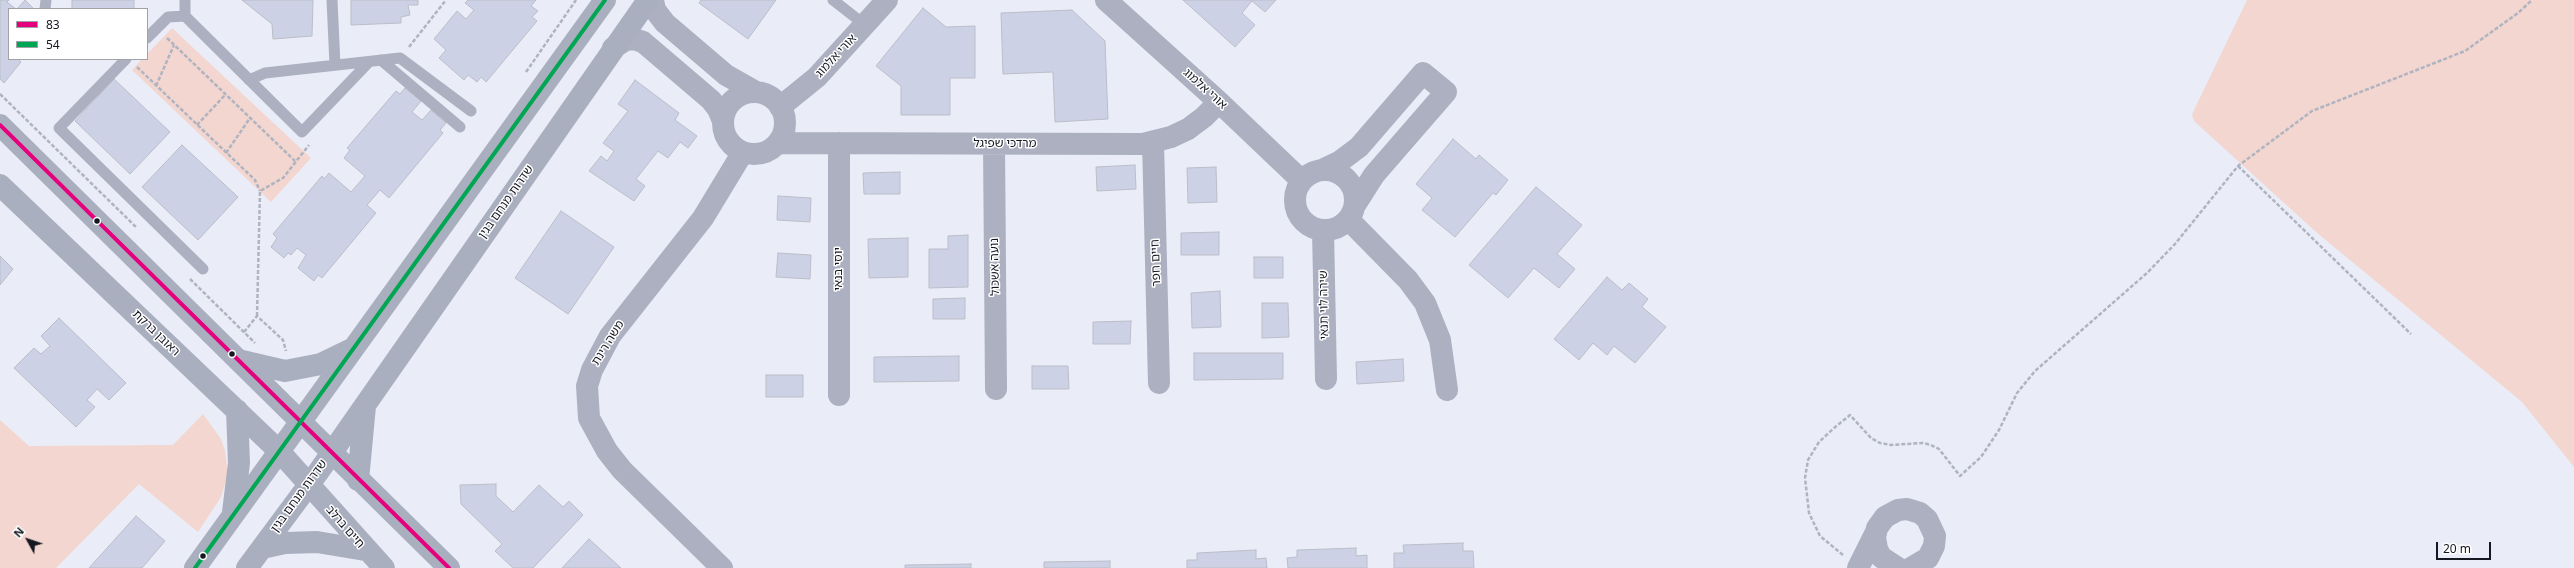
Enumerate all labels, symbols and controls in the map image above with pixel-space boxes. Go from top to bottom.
legend [8,8,148,60]
text: 83 [46,16,60,33]
street label: אורי אלמוג [812,31,860,81]
text: 54 [46,36,60,53]
street label: אורי אלמוג [1180,66,1230,112]
street label: מרדכי שפיגל [973,137,1037,151]
street label: שדרות מנחם בגין [475,163,537,241]
unlabelled marker [92,216,102,226]
street label: נועה אשכול [987,238,1003,296]
street label: חיים חפר [1148,239,1164,287]
street label: יוסי בנאי [832,247,846,291]
street label: שירה לוי תנאי [1316,270,1332,340]
street label: ראובן ברקת [129,307,183,359]
street label: משה רינת [589,318,627,368]
unlabelled marker [227,349,237,359]
street label: שדרות מנחם בגין [268,457,330,535]
street label: חיים ברלב [323,503,367,551]
north arrow [8,520,48,560]
text: N [10,524,27,540]
scale bar [2438,534,2493,560]
text: 20 m [2443,540,2471,557]
unlabelled marker [198,551,208,561]

